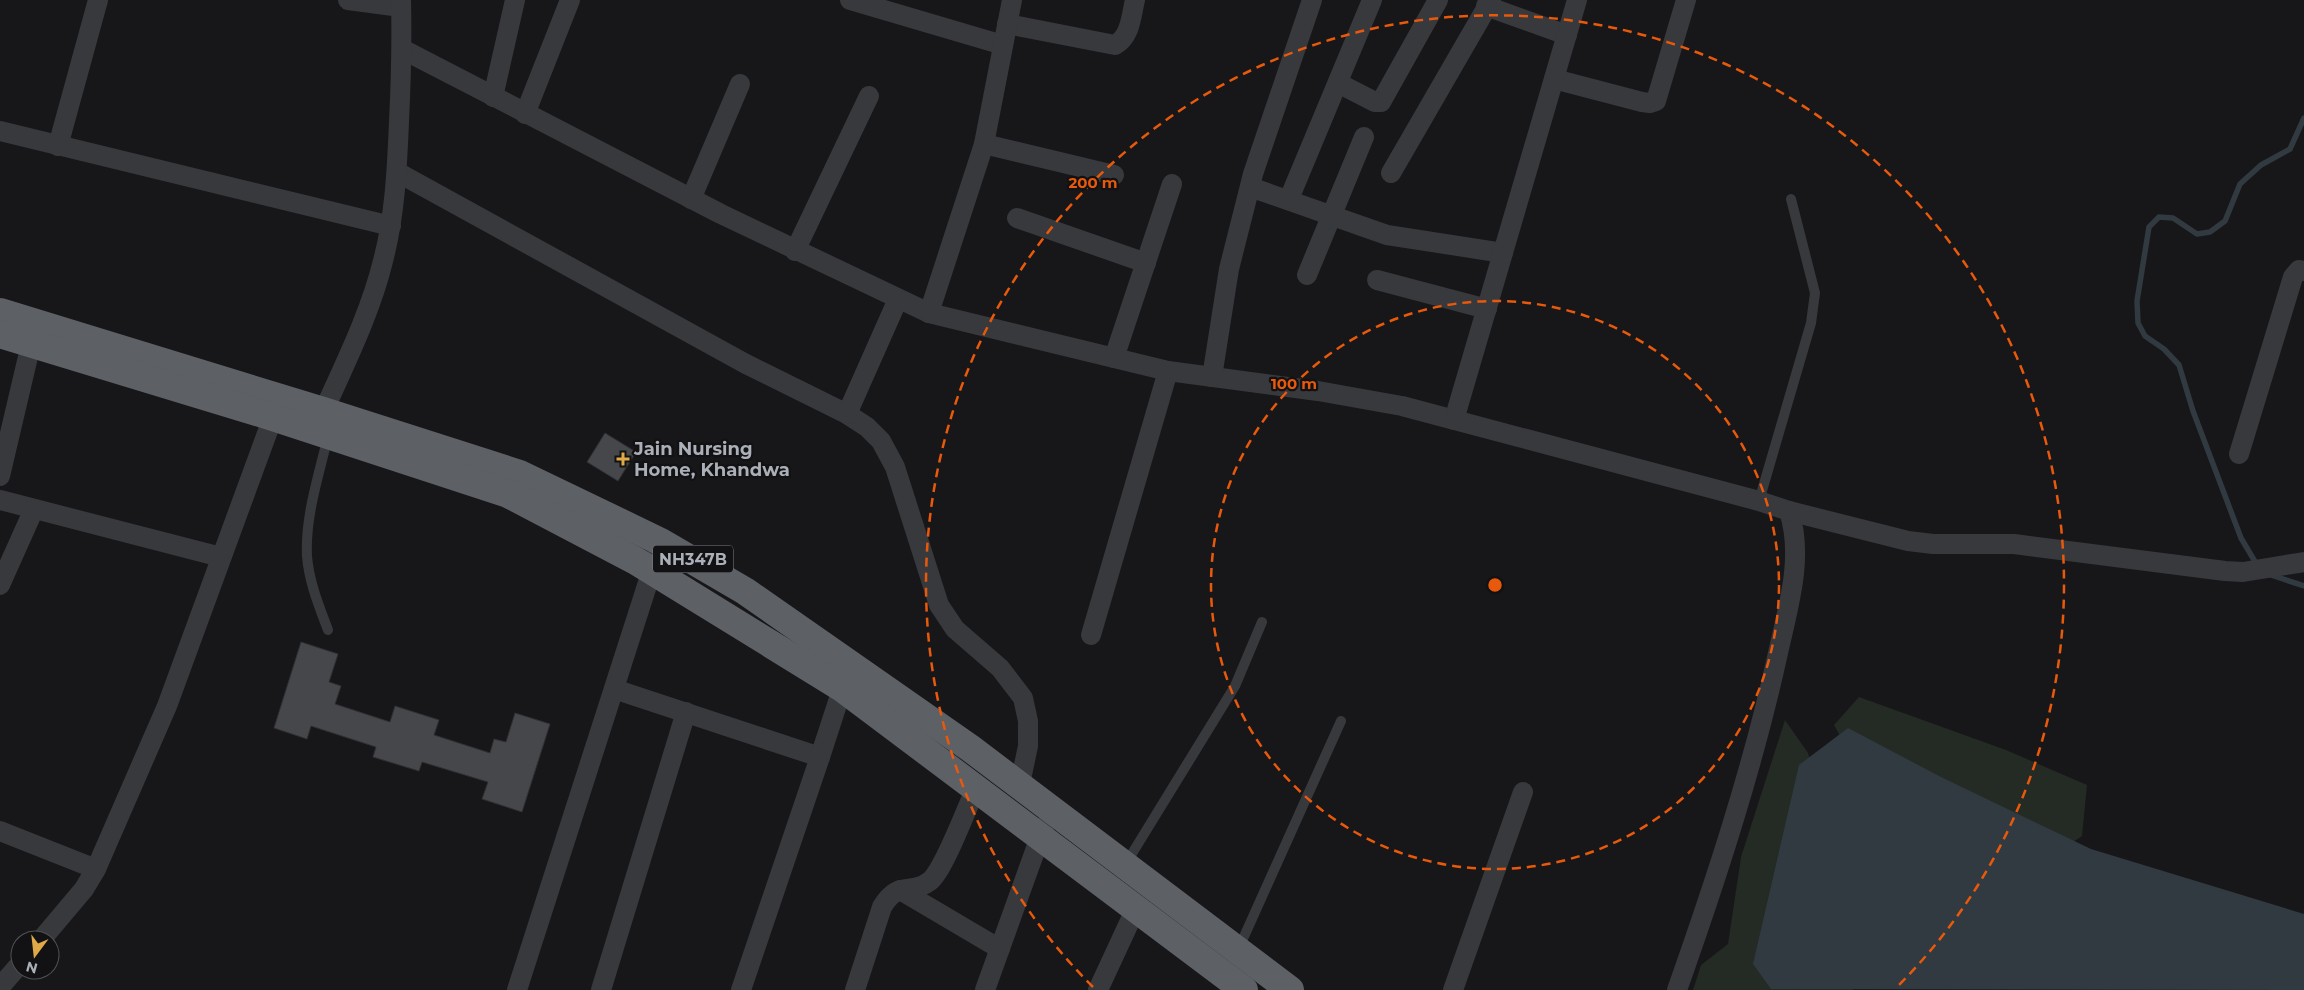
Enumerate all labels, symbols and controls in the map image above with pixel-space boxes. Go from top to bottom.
text: 200 m [1068,173,1118,192]
text: 100 m [1271,374,1317,393]
place label: Jain Nursing Home, Khandwa [633,438,790,481]
marker: Jain Nursing Home, Khandwa [616,452,630,466]
road number: NH347B [653,546,733,572]
centre of rings [1486,576,1504,594]
north arrow [10,930,60,980]
text: N [24,957,39,978]

